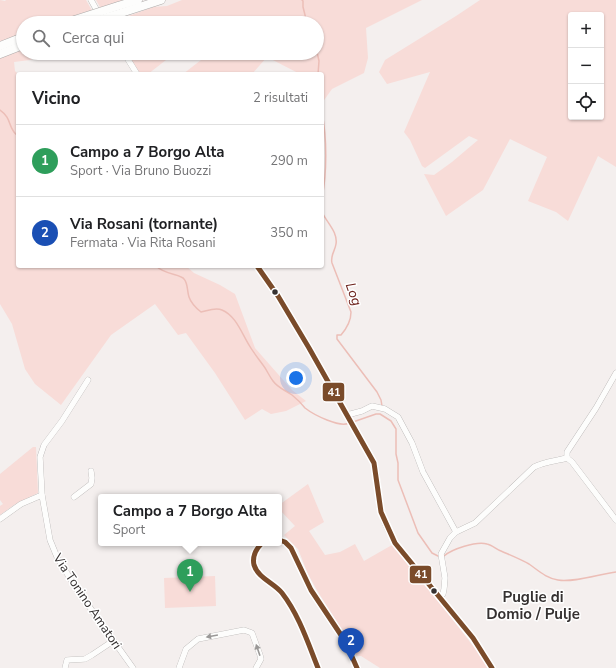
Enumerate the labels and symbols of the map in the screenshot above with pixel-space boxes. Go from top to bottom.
water label: Log [341,280,366,308]
unlabelled marker [270,287,280,297]
your location [286,368,306,388]
line badge: 41 [322,382,345,402]
text: 41 [327,385,341,400]
street label: Via Tonino Amatori [48,549,126,653]
pin: 1 [177,559,203,592]
line badge: 41 [409,565,432,584]
text: 41 [414,567,428,582]
unlabelled marker [429,586,439,596]
district label: Puglie di Domio / Pulje [486,587,580,624]
pin: 2 [338,628,364,661]
one-way arrow [206,633,218,639]
one-way arrow [255,643,261,655]

